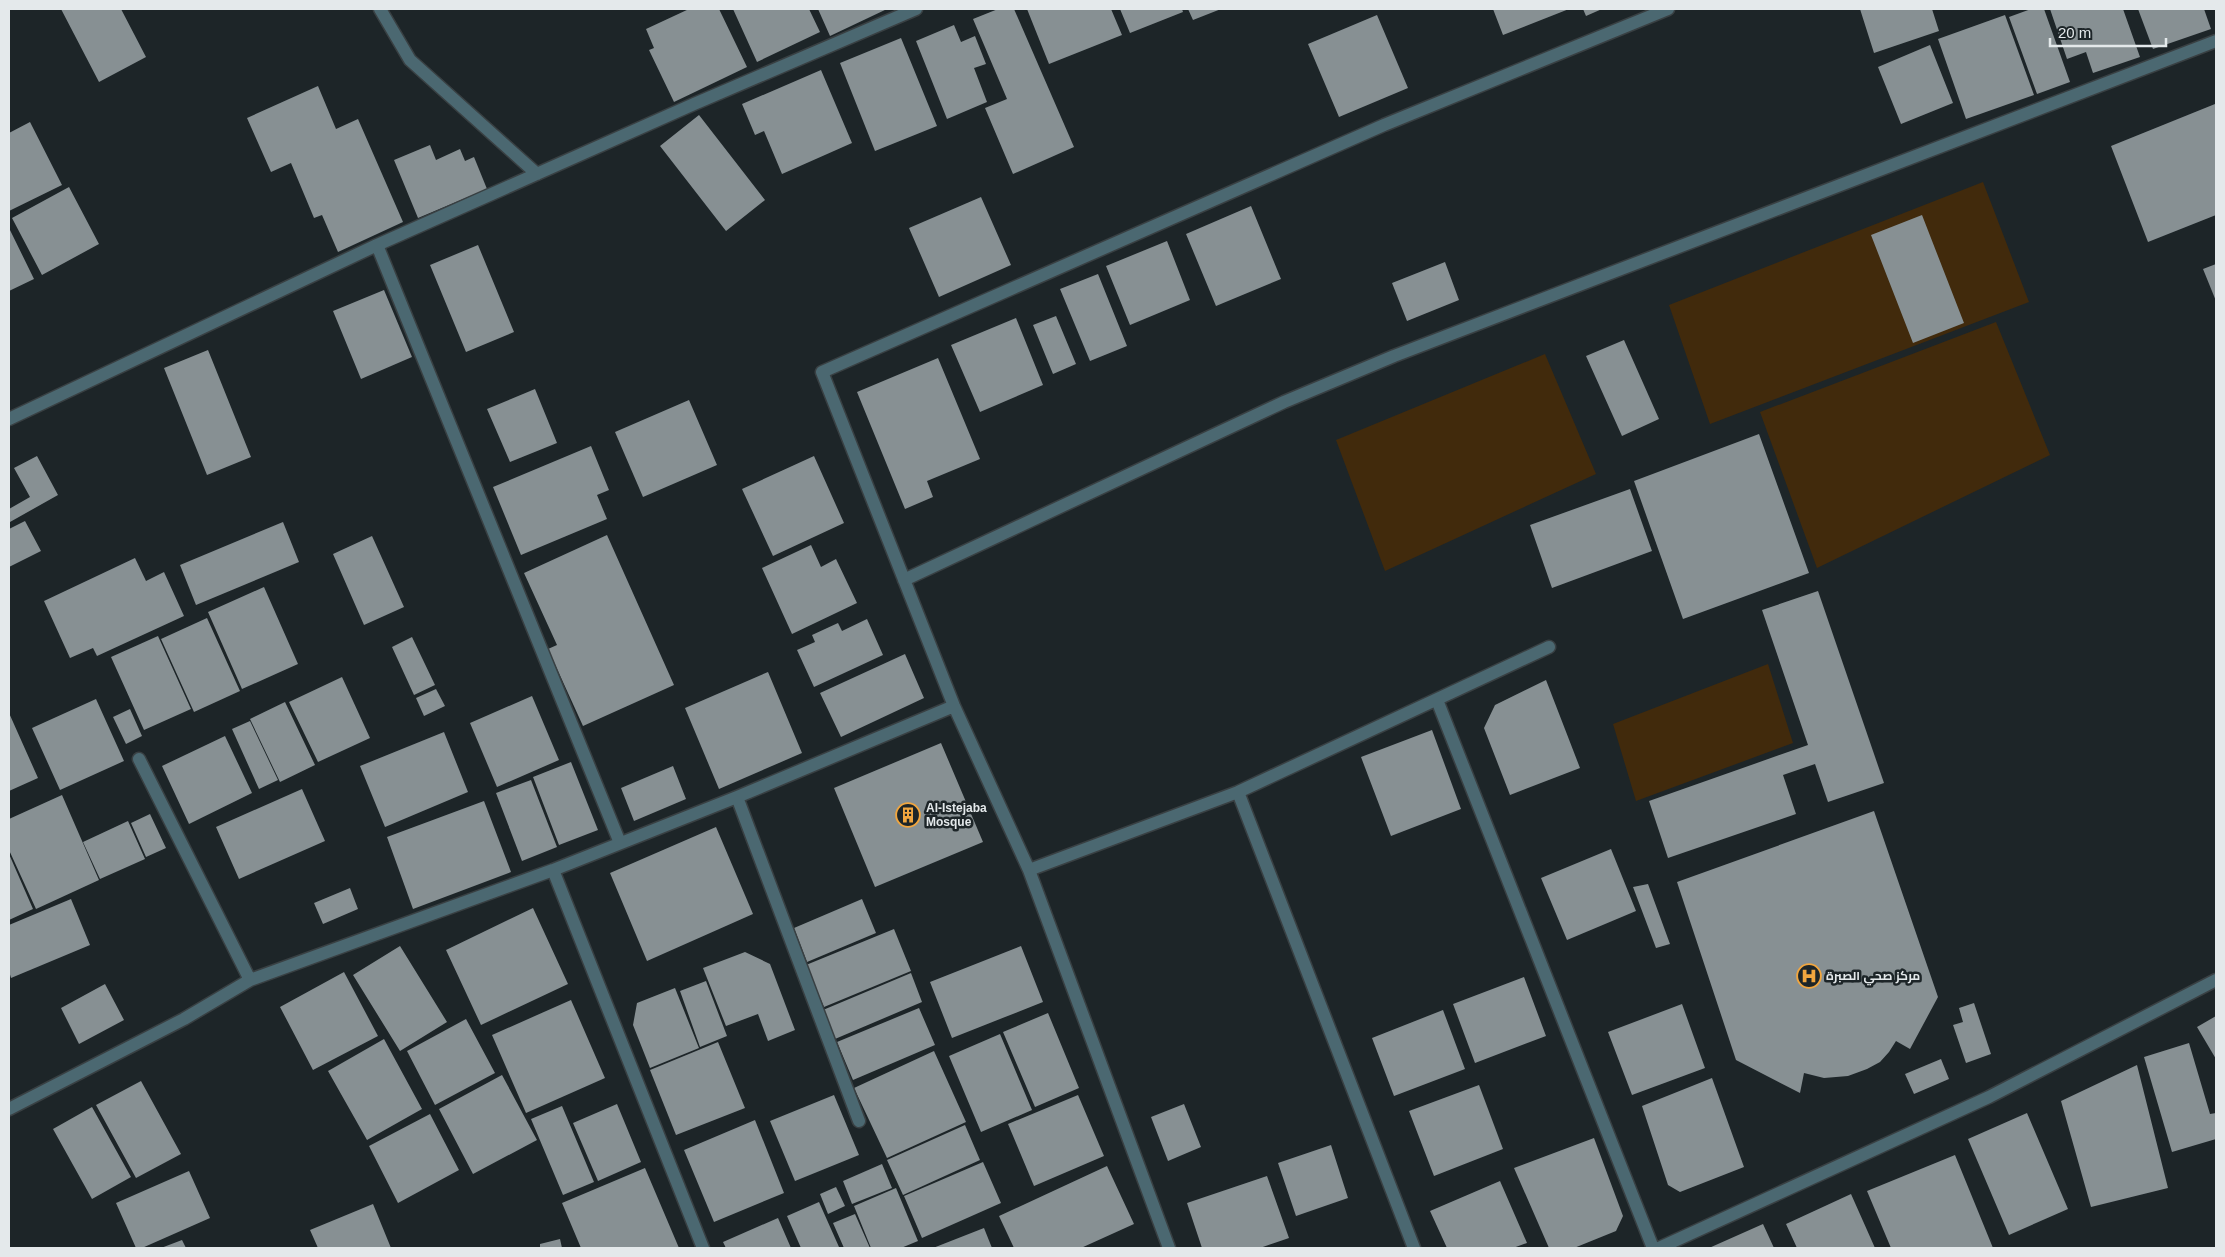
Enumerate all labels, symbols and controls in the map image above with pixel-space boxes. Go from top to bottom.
scale bar [2050,15,2166,47]
text: 20 m [2058,24,2091,41]
place label: Al-Istejaba Mosque [926,801,987,829]
building icon: Al-Istejaba Mosque [895,802,921,828]
hospital icon: مركز صحي الصبرة [1796,963,1822,989]
place label: مركز صحي الصبرة [1826,969,1920,986]

